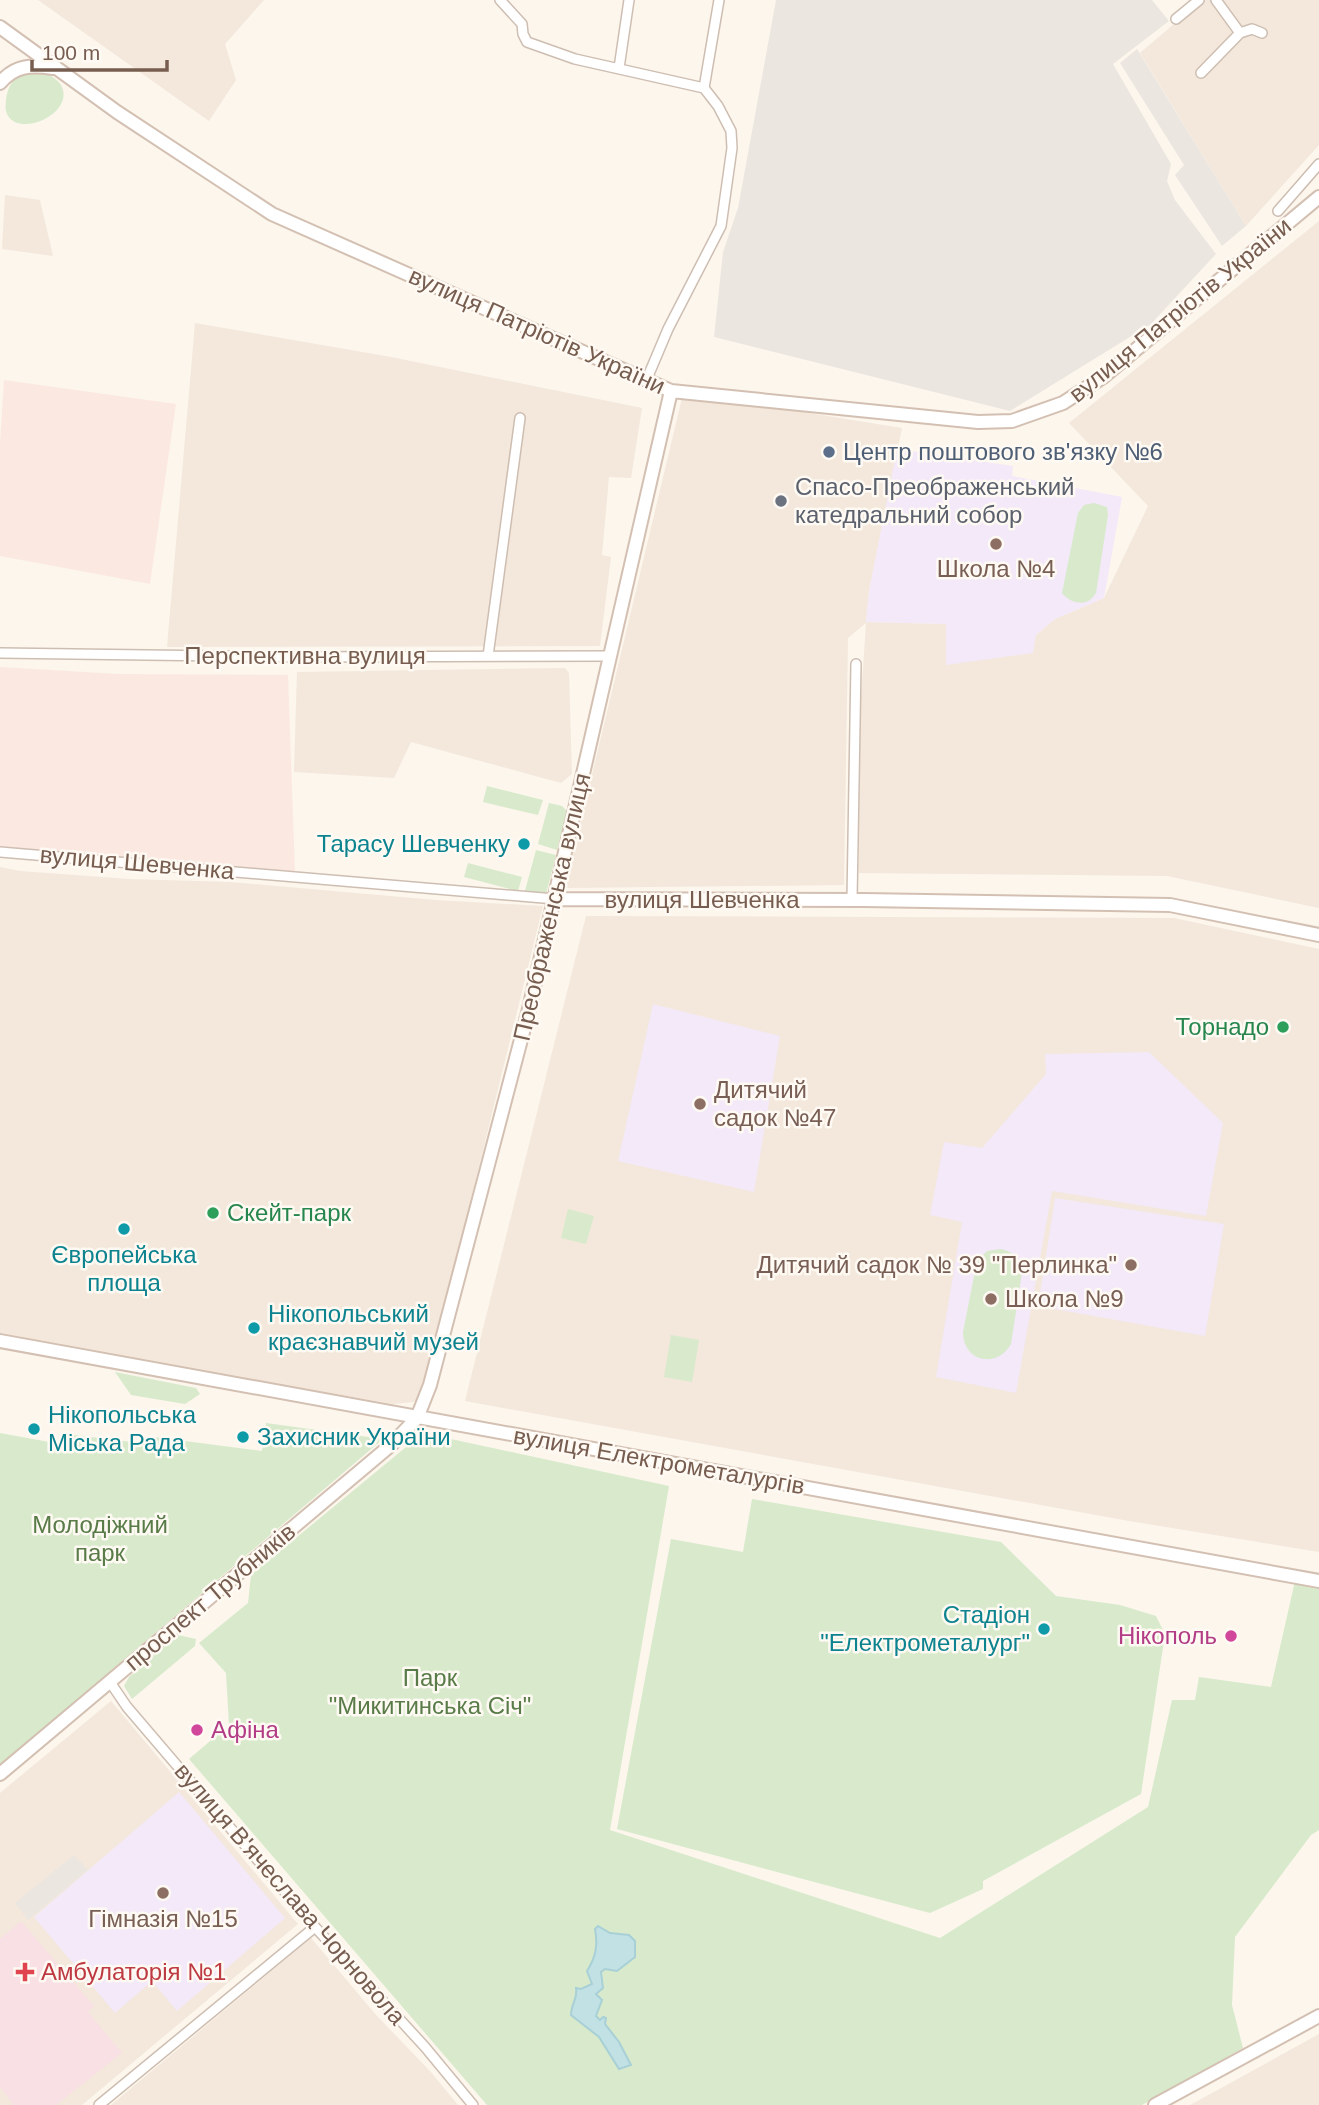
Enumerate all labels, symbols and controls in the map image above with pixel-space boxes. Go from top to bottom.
scale bar [32,28,166,72]
text: 100 m [42,41,100,64]
street label: вулиця Патріотів України [1063,212,1296,407]
street label: вулиця Патріотів України [405,262,669,399]
place label: Центр поштового зв'язку №6 [843,438,1163,465]
marker: Центр поштового зв'язку №6 [821,444,837,460]
place label: Спасо-Преображенський катедральний собор [795,473,1075,528]
marker: Спасо-Преображенський катедральний собор [773,493,789,509]
marker: Школа №4 [988,536,1004,552]
place label: Школа №4 [937,555,1055,582]
street label: Перспективна вулиця [184,642,426,669]
street label: Преображенська вулиця [508,770,595,1043]
place label: Тарасу Шевченку [317,830,510,857]
marker: Тарасу Шевченку [516,836,532,852]
street label: вулиця Шевченка [39,841,236,885]
street label: вулиця Шевченка [604,886,800,913]
place label: Торнадо [1176,1013,1269,1040]
marker: Торнадо [1275,1019,1291,1035]
place label: Дитячий садок №47 [714,1076,836,1131]
marker: Дитячий садок №47 [692,1096,708,1112]
place label: Скейт-парк [227,1199,352,1226]
marker: Скейт-парк [205,1205,221,1221]
marker: Європейська площа [116,1221,132,1237]
place label: Європейська площа [51,1241,197,1296]
place label: Дитячий садок № 39 "Перлинка" [757,1251,1117,1278]
marker: Дитячий садок № 39 "Перлинка" [1123,1257,1139,1273]
place label: Школа №9 [1005,1285,1124,1312]
marker: Школа №9 [983,1291,999,1307]
place label: Нiкопольський краєзнавчий музей [268,1300,479,1355]
marker: Нiкопольський краєзнавчий музей [246,1320,262,1336]
place label: Нiкопольська Міська Рада [48,1401,197,1456]
marker: Нiкопольська Міська Рада [26,1421,42,1437]
street label: вулиця Електрометалургів [511,1422,807,1499]
place label: Захисник України [257,1423,451,1450]
marker: Захисник України [235,1429,251,1445]
park label: Молодіжний парк [32,1511,168,1566]
street label: проспект Трубників [119,1517,300,1676]
place label: Стадіон "Електрометалург" [820,1601,1030,1656]
marker: Стадіон "Електрометалург" [1036,1621,1052,1637]
place label: Нікополь [1118,1622,1217,1649]
marker: Нікополь [1223,1628,1239,1644]
park label: Парк "Микитинська Січ" [329,1664,531,1719]
place label: Афіна [211,1716,280,1743]
marker: Афіна [189,1722,205,1738]
street label: вулиця В'ячеслава Чорновола [169,1757,412,2030]
marker: Гімназія №15 [155,1885,171,1901]
place label: Гімназія №15 [88,1905,238,1932]
place label: Амбулаторія №1 [41,1958,226,1985]
marker: Амбулаторія №1 [15,1962,35,1982]

